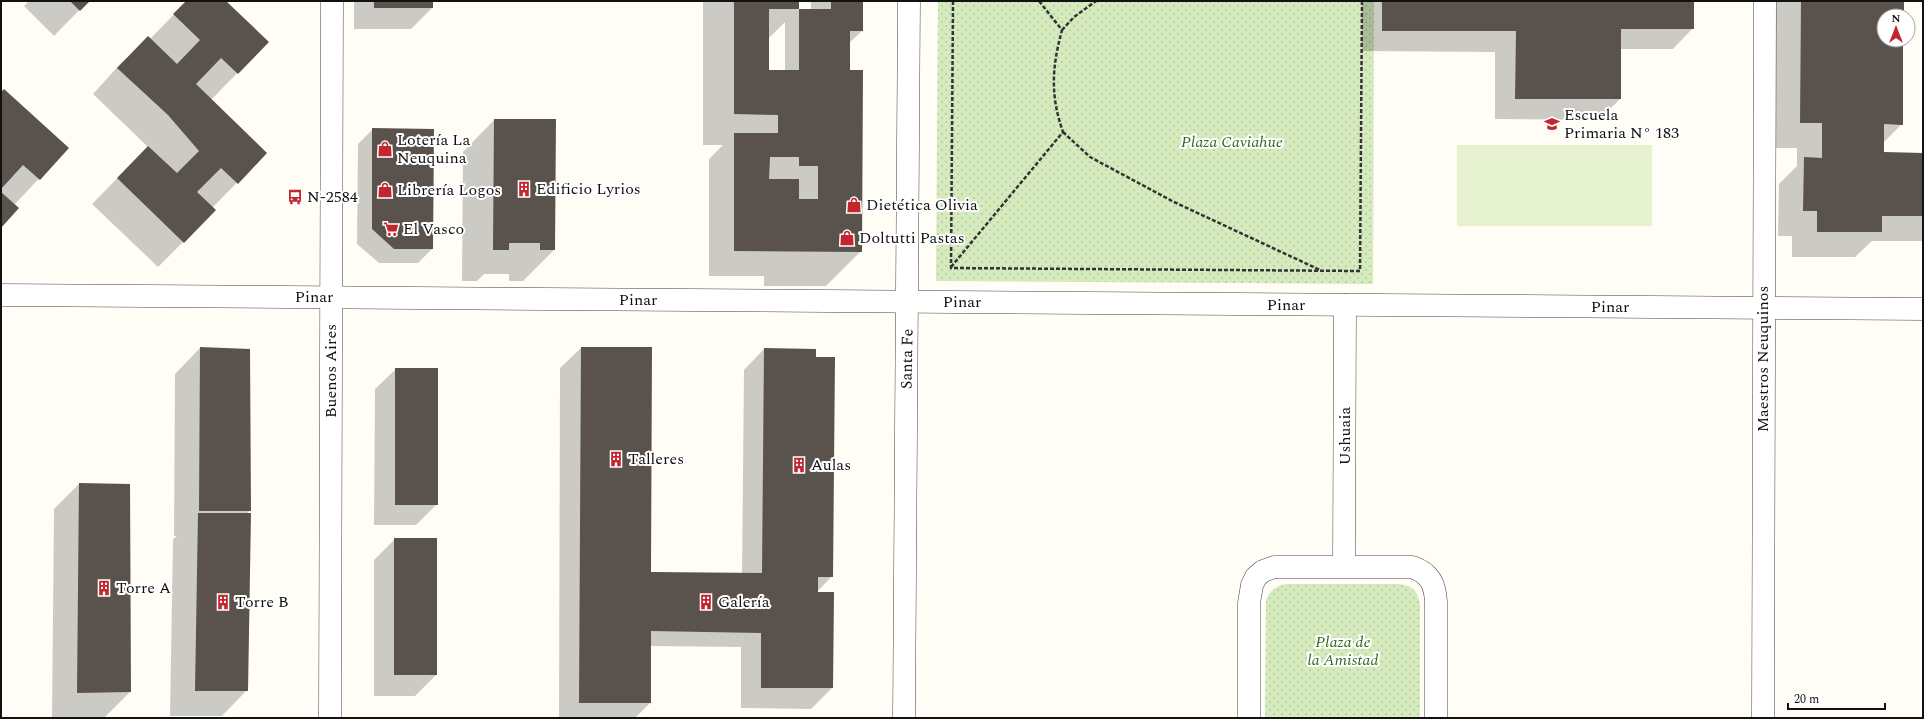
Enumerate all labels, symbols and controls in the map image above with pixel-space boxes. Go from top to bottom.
north arrow [1876,8,1916,48]
text: N [1892,10,1901,27]
place label: Escuela Primaria N° 183 [1564,103,1679,145]
school or university icon: Escuela Primaria N° 183 [1543,115,1561,133]
place label: Lotería La Neuquina [397,128,470,170]
park label: Plaza Caviahue [1181,130,1283,154]
shop icon: Lotería La Neuquina [376,140,394,158]
place label: Edificio Lyrios [536,177,641,201]
place label: Librería Logos [397,178,501,202]
building icon: Edificio Lyrios [515,180,533,198]
shop icon: Librería Logos [376,181,394,199]
place label: N-2584 [307,185,358,209]
bus stop icon: N-2584 [286,188,304,206]
place label: Dietética Olivia [866,193,978,217]
shop icon: Dietética Olivia [845,196,863,214]
place label: El Vasco [403,217,464,241]
supermarket icon: El Vasco [382,220,400,238]
place label: Doltutti Pastas [859,226,965,250]
shop icon: Doltutti Pastas [838,229,856,247]
street label: Pinar [295,285,333,309]
street label: Maestros Neuquinos [1751,286,1775,432]
street label: Pinar [619,288,657,312]
street label: Pinar [943,290,981,314]
street label: Pinar [1267,293,1305,317]
street label: Pinar [1591,295,1629,319]
street label: Buenos Aires [319,324,343,418]
street label: Santa Fe [894,329,920,389]
street label: Ushuaia [1333,407,1357,465]
place label: Talleres [628,447,684,471]
building icon: Talleres [607,450,625,468]
place label: Aulas [811,453,851,477]
building icon: Aulas [790,456,808,474]
place label: Torre A [116,576,171,600]
building icon: Torre A [95,579,113,597]
place label: Torre B [235,590,289,614]
place label: Galería [718,590,770,614]
building icon: Torre B [214,593,232,611]
building icon: Galería [697,593,715,611]
park label: Plaza de la Amistad [1307,630,1379,672]
scale bar [1788,685,1885,711]
text: 20 m [1794,690,1819,709]

